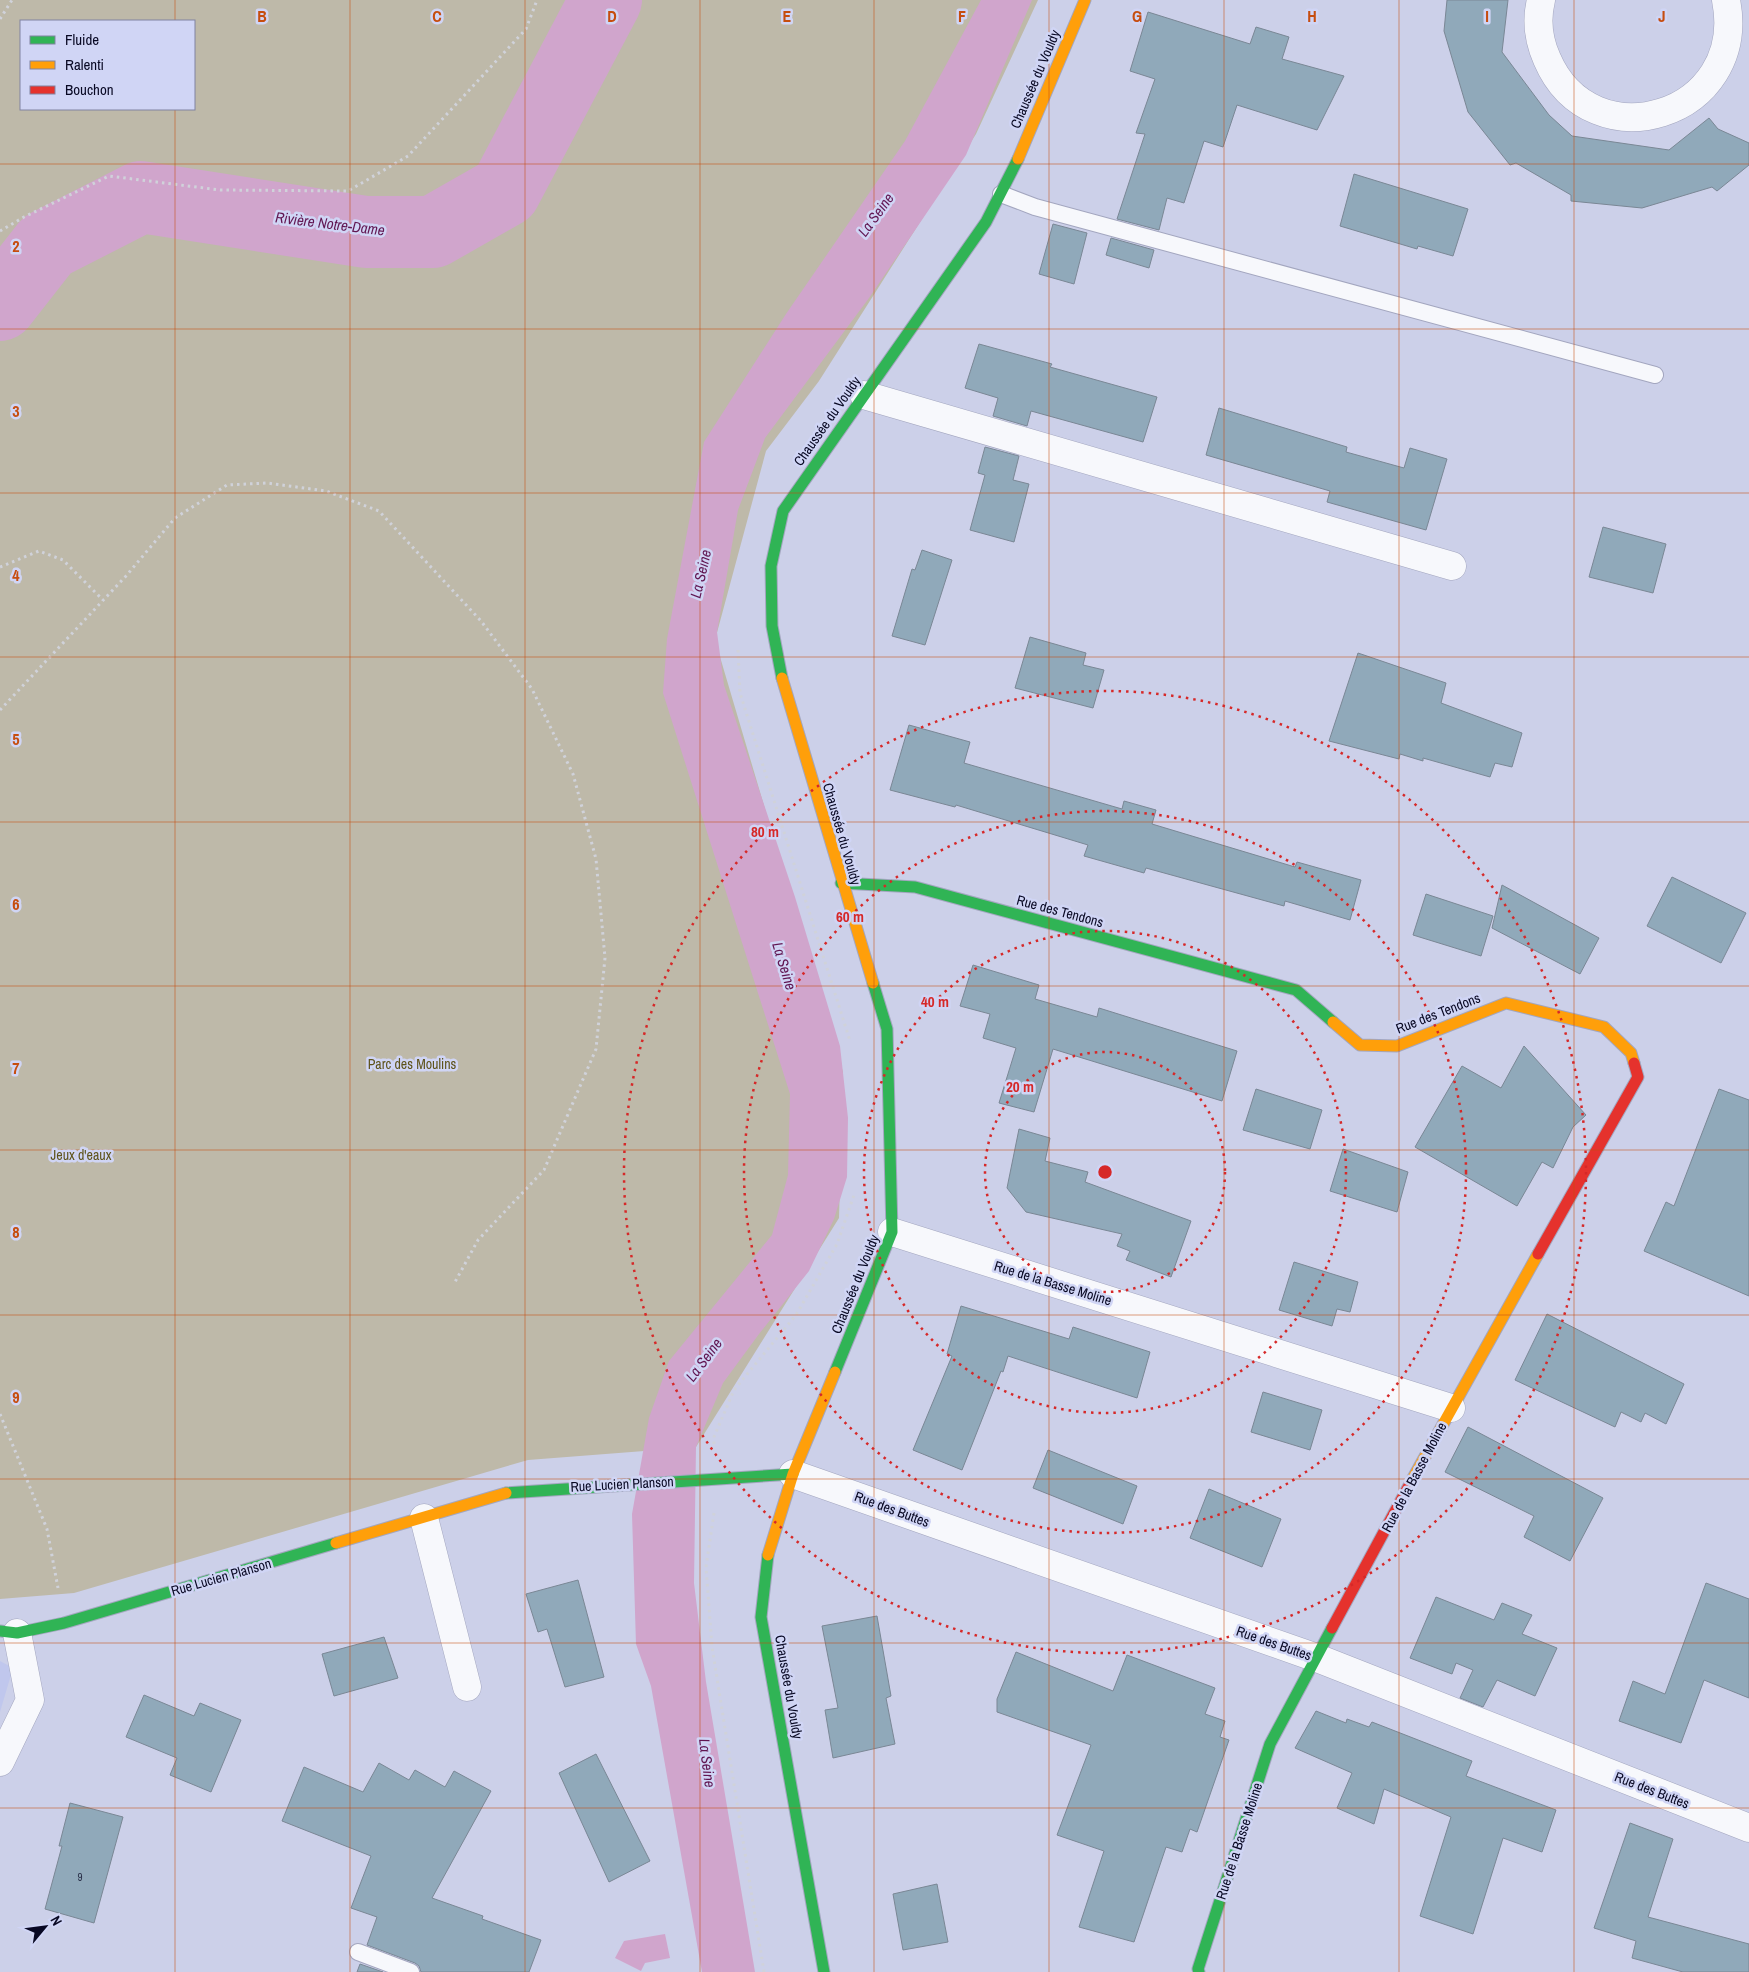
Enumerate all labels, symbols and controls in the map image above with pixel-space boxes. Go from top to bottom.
text: B [257,5,267,27]
text: C [432,5,442,27]
text: D [607,5,617,27]
text: E [783,5,792,27]
text: F [958,5,966,27]
text: G [1132,5,1142,27]
text: H [1307,5,1317,27]
text: I [1485,5,1489,27]
text: J [1658,5,1666,27]
legend [20,20,195,110]
street label: Chaussée du Vouldy [1006,27,1064,131]
text: Fluide [65,29,99,50]
text: Ralenti [65,54,104,75]
text: Bouchon [65,79,114,100]
water label: La Seine [853,188,899,241]
water label: Rivière Notre-Dame [274,206,386,241]
text: 2 [12,235,20,257]
street label: Chaussée du Vouldy [789,372,865,469]
text: 3 [12,400,20,422]
water label: La Seine [685,547,716,600]
text: 4 [12,564,20,586]
text: 5 [12,728,20,750]
street label: Chaussée du Vouldy [819,781,865,887]
text: 80 m [751,821,779,842]
street label: Rue des Tendons [1015,891,1106,931]
text: 6 [12,893,20,915]
text: 60 m [836,906,864,927]
water label: La Seine [767,939,802,993]
street label: Rue des Tendons [1393,989,1483,1037]
text: 40 m [921,991,949,1012]
park label: Parc des Moulins [368,1055,457,1073]
text: 7 [12,1057,20,1079]
text: 20 m [1006,1076,1034,1097]
park label: Jeux d'eaux [51,1146,112,1164]
centre of rings [1096,1163,1114,1181]
text: 8 [12,1221,20,1243]
street label: Chaussée du Vouldy [827,1232,883,1336]
street label: Rue de la Basse Moline [992,1257,1114,1309]
water label: La Seine [680,1334,727,1386]
text: 9 [12,1386,20,1408]
street label: Rue de la Basse Moline [1377,1419,1451,1535]
street label: Rue Lucien Planson [570,1472,674,1496]
street label: Rue des Buttes [852,1487,932,1531]
street label: Rue Lucien Planson [169,1554,273,1600]
street label: Rue des Buttes [1234,1622,1314,1664]
street label: Chaussée du Vouldy [771,1634,807,1741]
water label: La Seine [694,1737,721,1789]
street label: Rue des Buttes [1612,1768,1692,1813]
street label: Rue de la Basse Moline [1212,1780,1266,1902]
house number: 9 [77,1870,83,1884]
north arrow [20,1902,70,1952]
text: N [46,1913,66,1929]

